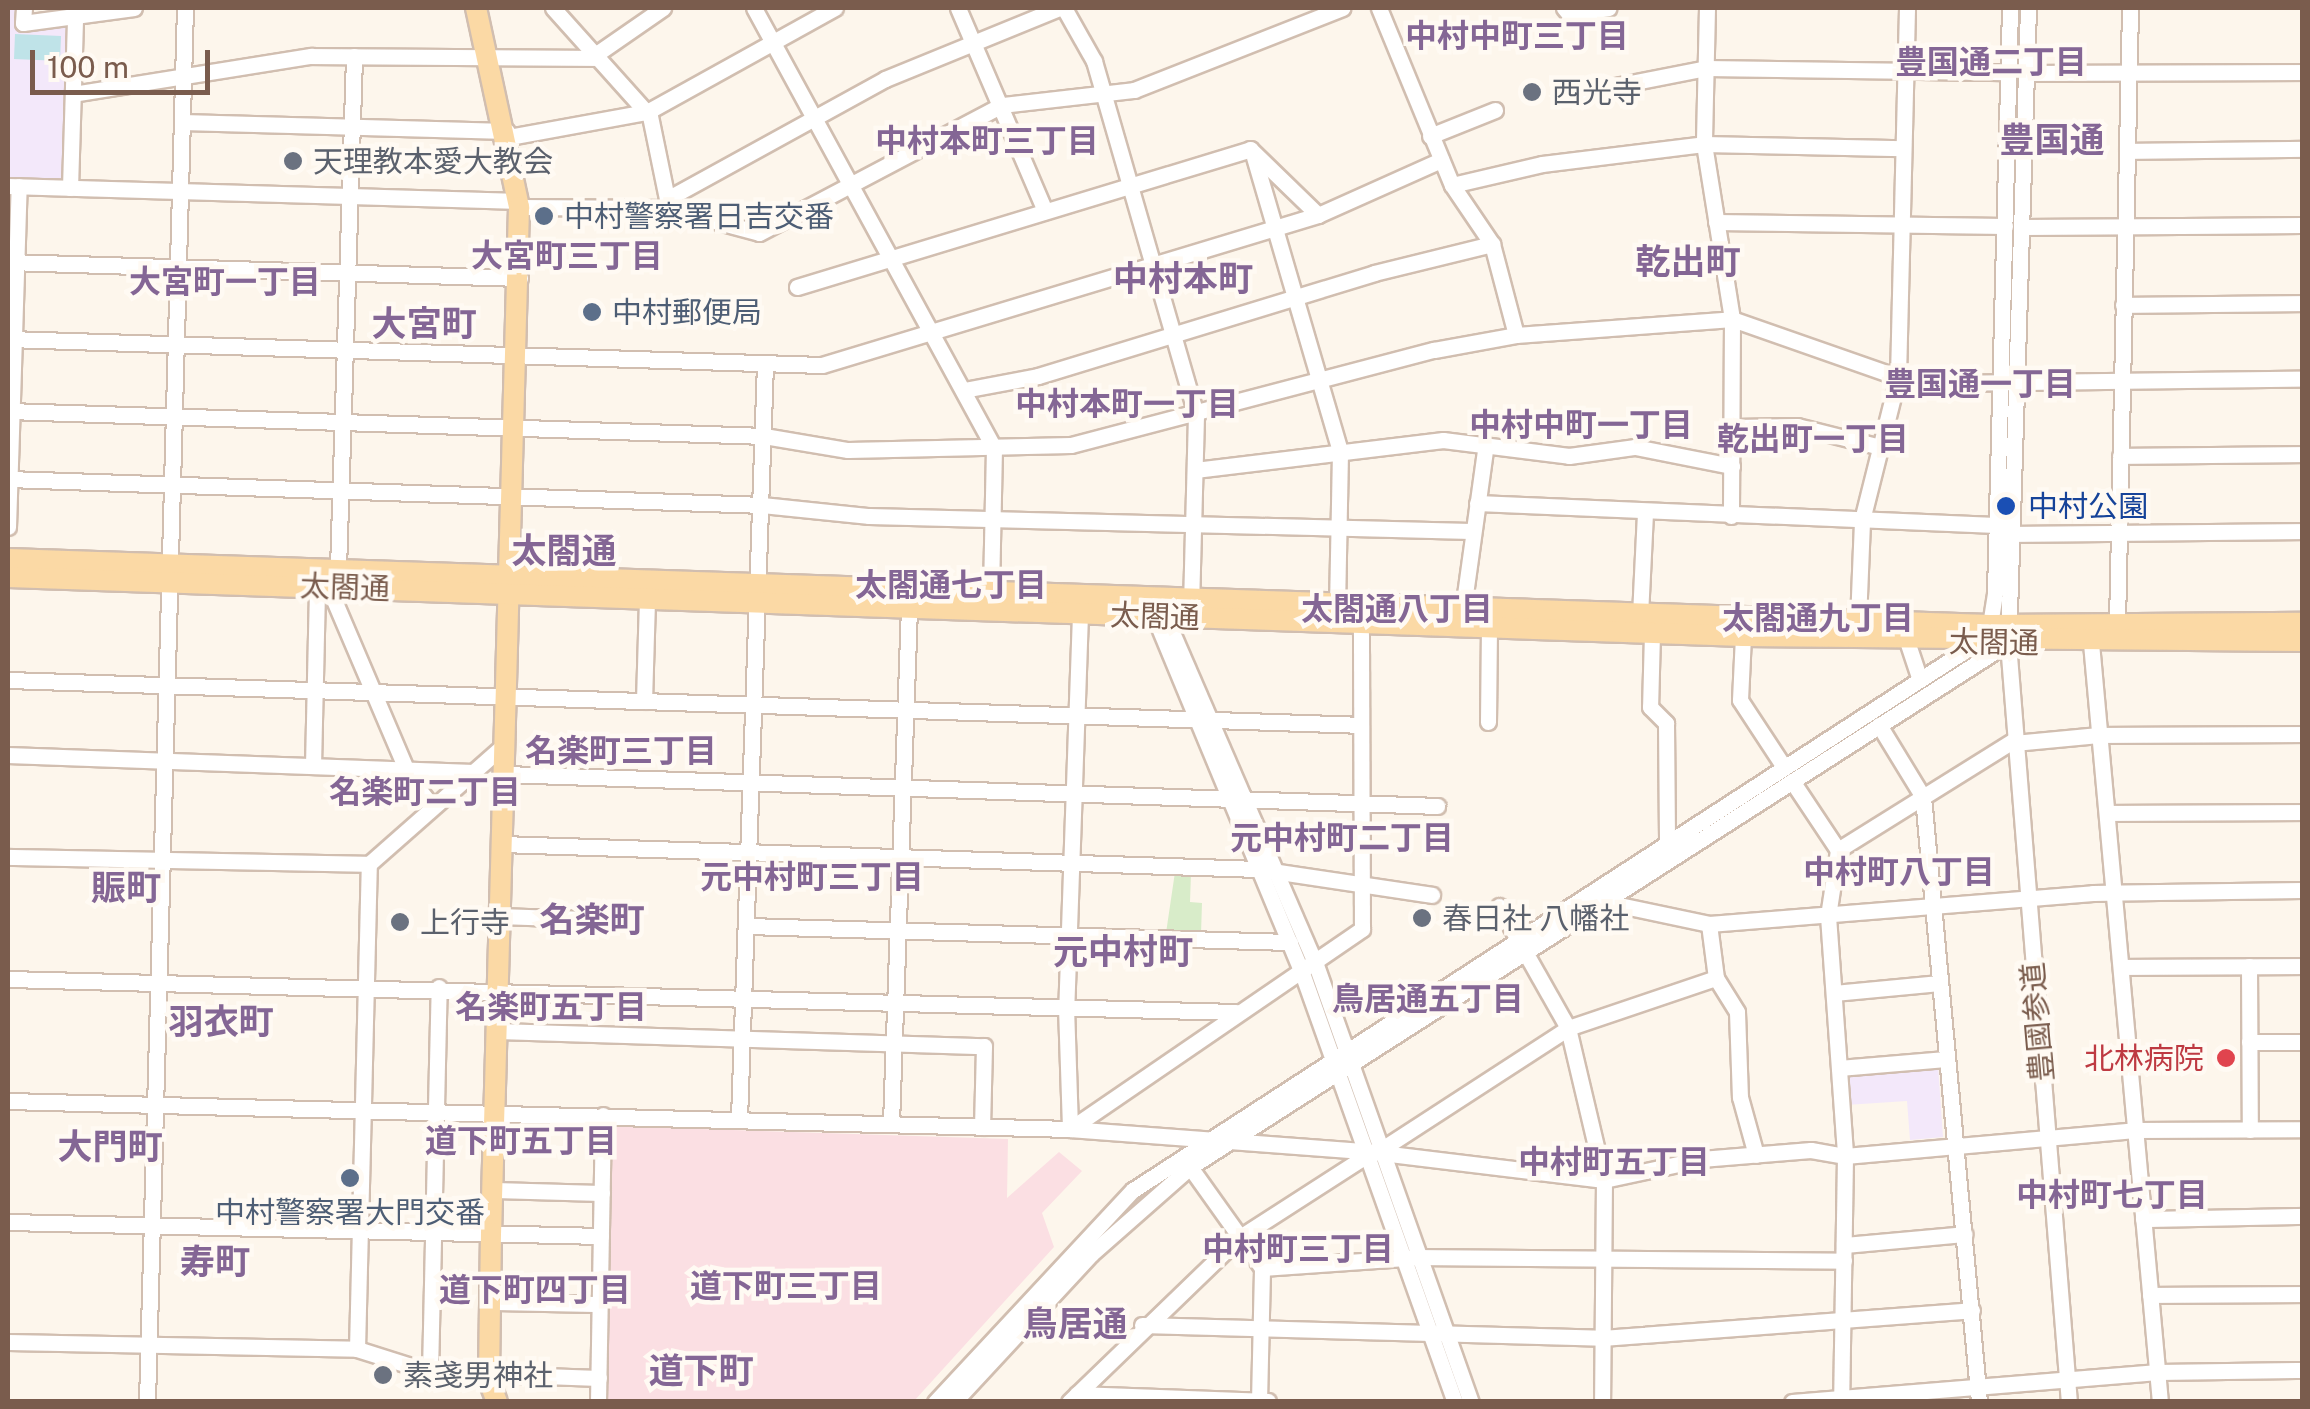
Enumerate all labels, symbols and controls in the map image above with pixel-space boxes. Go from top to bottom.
district label: 中村中町三丁目 [1405,17,1629,55]
scale bar [35,30,215,92]
district label: 豊国通二丁目 [1895,43,2087,81]
text: 100 m [47,49,129,85]
place label: 西光寺 [1552,74,1642,110]
marker: 西光寺 [1521,81,1543,103]
district label: 豊国通 [2000,119,2104,161]
district label: 中村本町三丁目 [875,122,1099,160]
place label: 天理教本愛大教会 [313,143,553,179]
marker: 天理教本愛大教会 [282,150,304,172]
place label: 中村警察署日吉交番 [564,198,834,234]
marker: 中村警察署日吉交番 [533,205,555,227]
district label: 大宮町三丁目 [471,237,663,275]
district label: 乾出町 [1636,241,1740,283]
district label: 中村本町 [1113,258,1253,300]
district label: 大宮町一丁目 [129,263,321,301]
place label: 中村郵便局 [612,294,762,330]
marker: 中村郵便局 [581,301,603,323]
district label: 大宮町 [372,303,476,345]
district label: 豊国通一丁目 [1884,365,2076,403]
district label: 中村本町一丁目 [1015,385,1239,423]
district label: 中村中町一丁目 [1469,406,1693,444]
district label: 乾出町一丁目 [1717,420,1909,458]
place label: 中村公園 [2028,488,2148,524]
marker: 中村公園 [1993,493,2019,519]
district label: 太閤通 [512,530,616,572]
district label: 太閤通七丁目 [855,566,1047,604]
street label: 太閤通 [299,567,391,607]
district label: 太閤通八丁目 [1301,590,1493,628]
street label: 太閤通 [1109,596,1201,636]
district label: 太閤通九丁目 [1722,599,1914,637]
street label: 太閤通 [1949,623,2039,661]
district label: 名楽町三丁目 [525,732,717,770]
district label: 名楽町二丁目 [329,773,521,811]
district label: 元中村町二丁目 [1230,819,1454,857]
district label: 中村町八丁目 [1803,853,1995,891]
district label: 元中村町三丁目 [700,858,924,896]
district label: 賑町 [91,867,161,909]
district label: 名楽町 [540,899,644,941]
place label: 春日社 八幡社 [1442,900,1629,936]
place label: 上行寺 [420,904,510,940]
marker: 春日社 八幡社 [1411,907,1433,929]
marker: 上行寺 [389,911,411,933]
district label: 元中村町 [1053,931,1193,973]
street label: 豊國参道 [2014,961,2060,1083]
district label: 鳥居通五丁目 [1332,980,1524,1018]
district label: 名楽町五丁目 [455,988,647,1026]
district label: 羽衣町 [169,1001,273,1043]
place label: 北林病院 [2084,1040,2204,1076]
marker: 北林病院 [2213,1045,2239,1071]
district label: 道下町五丁目 [425,1122,617,1160]
district label: 大門町 [58,1126,162,1168]
district label: 中村町五丁目 [1518,1143,1710,1181]
marker: 中村警察署大門交番 [339,1167,361,1189]
district label: 中村町七丁目 [2016,1176,2208,1214]
place label: 中村警察署大門交番 [215,1194,485,1230]
district label: 中村町三丁目 [1202,1230,1394,1268]
district label: 寿町 [180,1241,250,1283]
district label: 道下町三丁目 [690,1267,882,1305]
district label: 道下町四丁目 [439,1271,631,1309]
district label: 鳥居通 [1023,1303,1127,1345]
district label: 道下町 [649,1350,753,1392]
place label: 素戔男神社 [403,1357,553,1393]
marker: 素戔男神社 [372,1364,394,1386]

